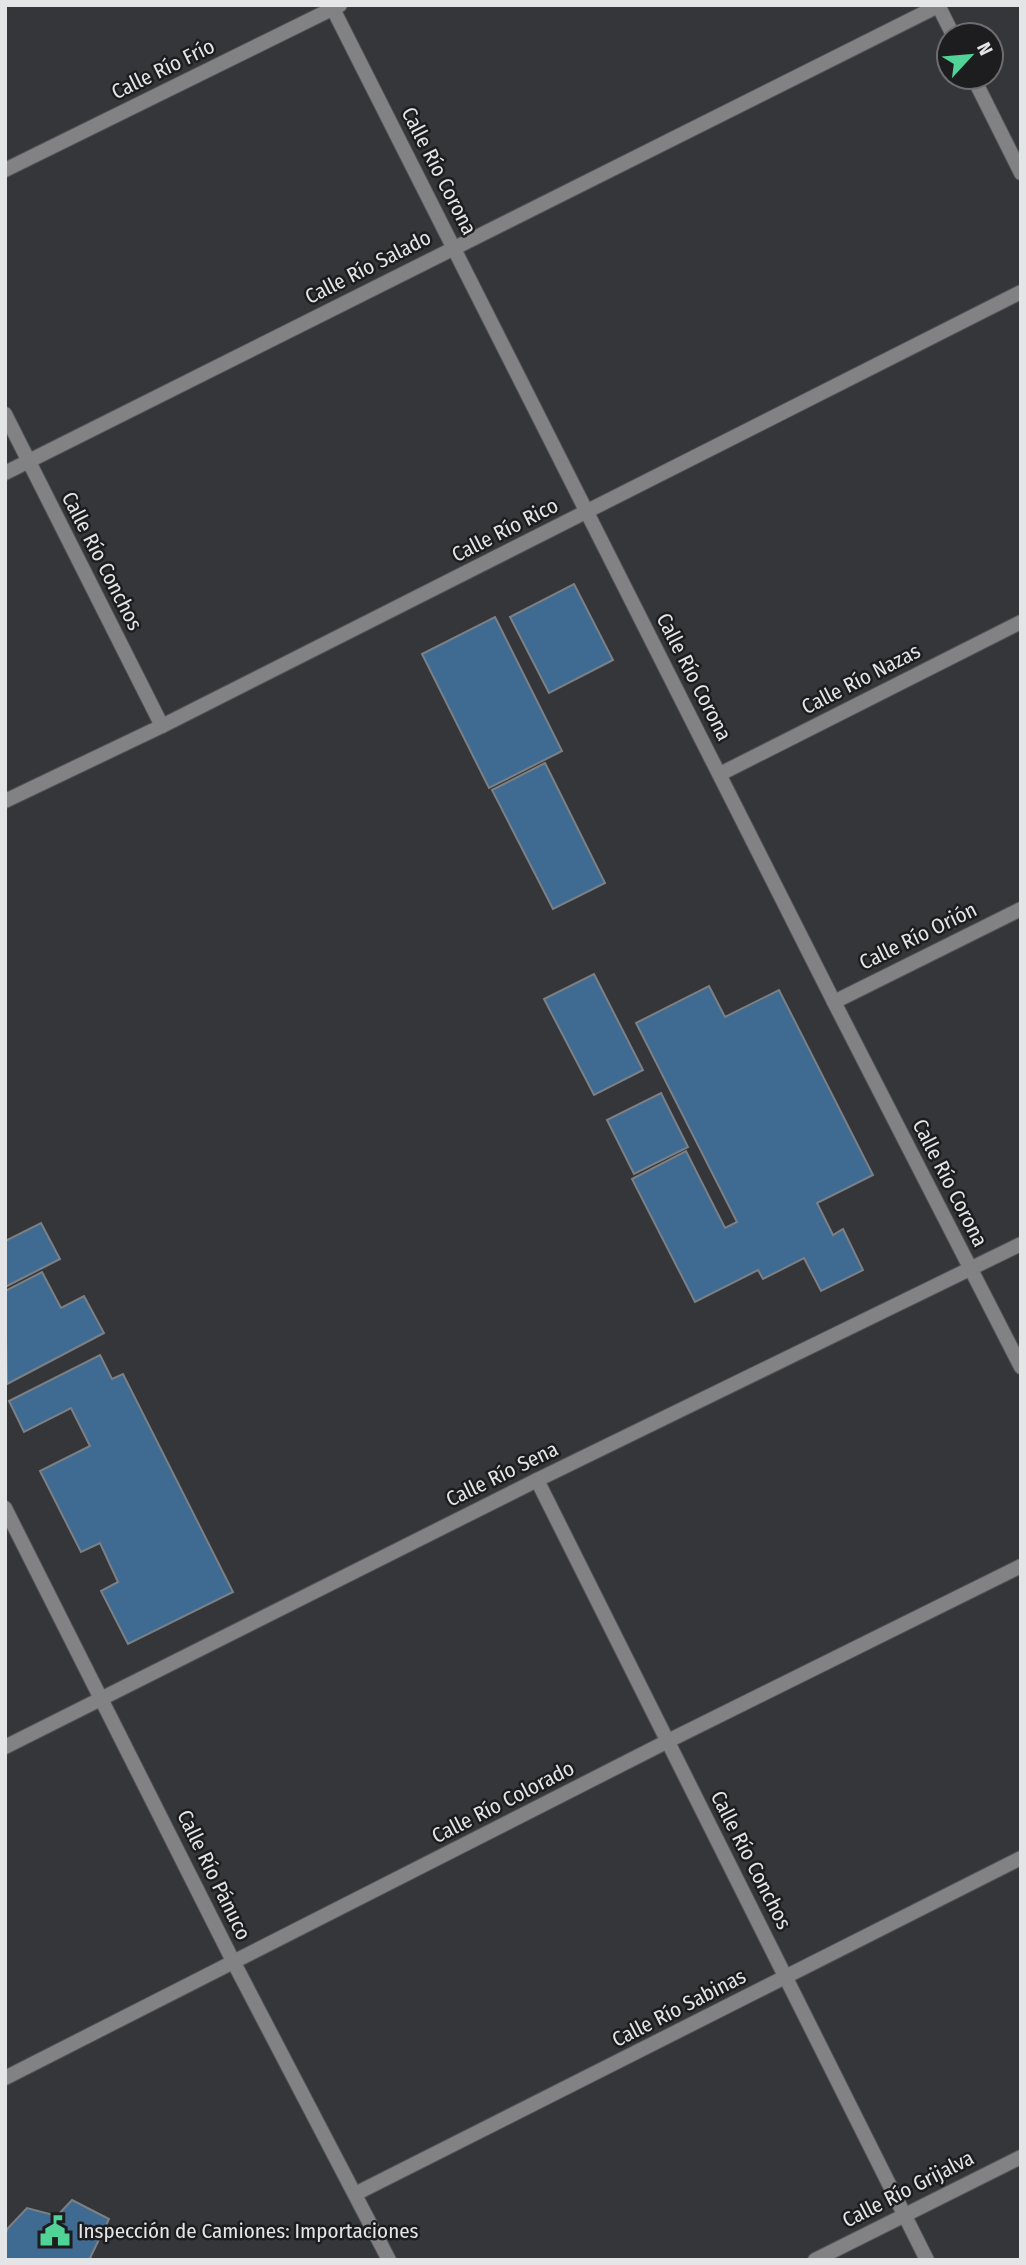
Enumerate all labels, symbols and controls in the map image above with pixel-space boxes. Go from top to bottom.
north arrow [935,21,1005,91]
street label: Calle Río Frío [107,33,219,105]
text: N [972,39,998,59]
street label: Calle Río Corona [396,103,482,239]
street label: Calle Río Salado [301,224,435,310]
street label: Calle Río Conchos [56,487,148,635]
street label: Calle Río Rico [447,492,563,568]
street label: Calle Río Corona [651,609,737,745]
street label: Calle Río Nazas [797,638,925,720]
street label: Calle Río Orión [855,896,981,976]
street label: Calle Río Corona [907,1115,993,1251]
street label: Calle Río Sena [442,1436,562,1512]
street label: Calle Río Colorado [427,1755,579,1849]
street label: Calle Río Conchos [705,1786,797,1934]
street label: Calle Río Pánuco [171,1806,257,1944]
street label: Calle Río Sabinas [608,1963,750,2053]
street label: Calle Río Grijalva [838,2145,978,2233]
public building icon: Inspección de Camiones: Importaciones [38,2214,72,2248]
place label: Inspección de Camiones: Importaciones [78,2218,419,2244]

